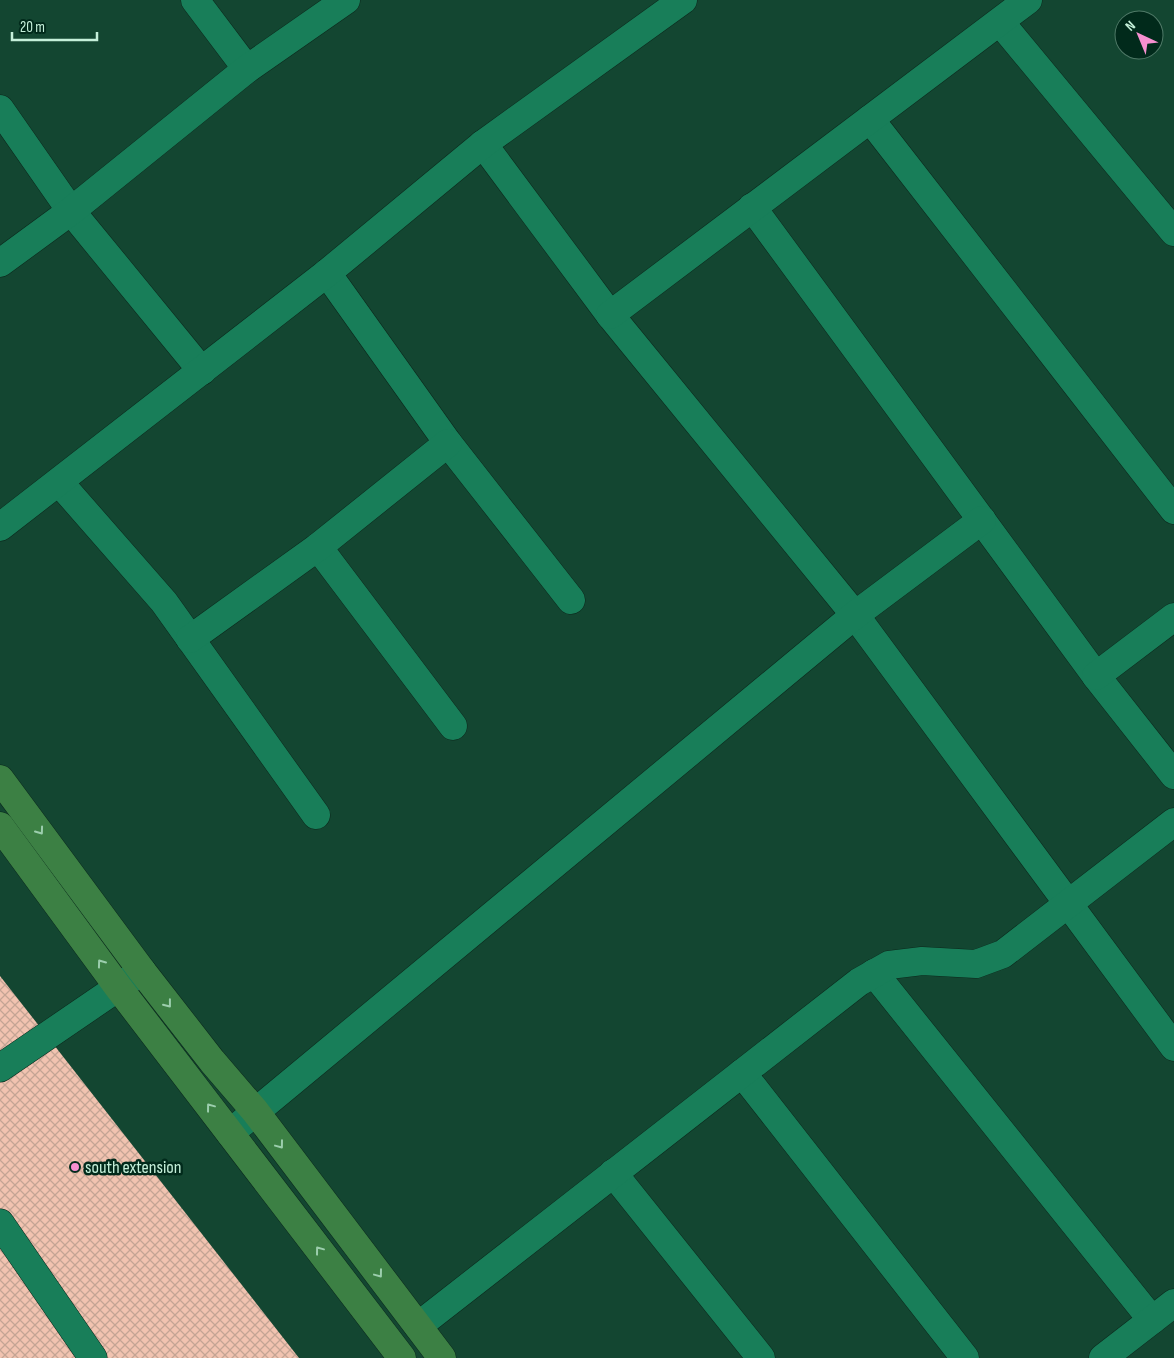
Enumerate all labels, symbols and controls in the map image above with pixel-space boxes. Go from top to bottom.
scale bar [12,10,98,42]
north arrow [1114,10,1164,60]
text: N [1122,17,1139,35]
text: 20 m [20,18,45,37]
one-way arrow [34,825,43,835]
one-way arrow [98,959,107,969]
one-way arrow [162,998,171,1008]
one-way arrow [207,1104,215,1113]
one-way arrow [275,1139,283,1148]
place label: south extension [85,1157,182,1178]
marker: south extension [69,1161,81,1173]
one-way arrow [316,1246,325,1256]
one-way arrow [373,1268,381,1277]

